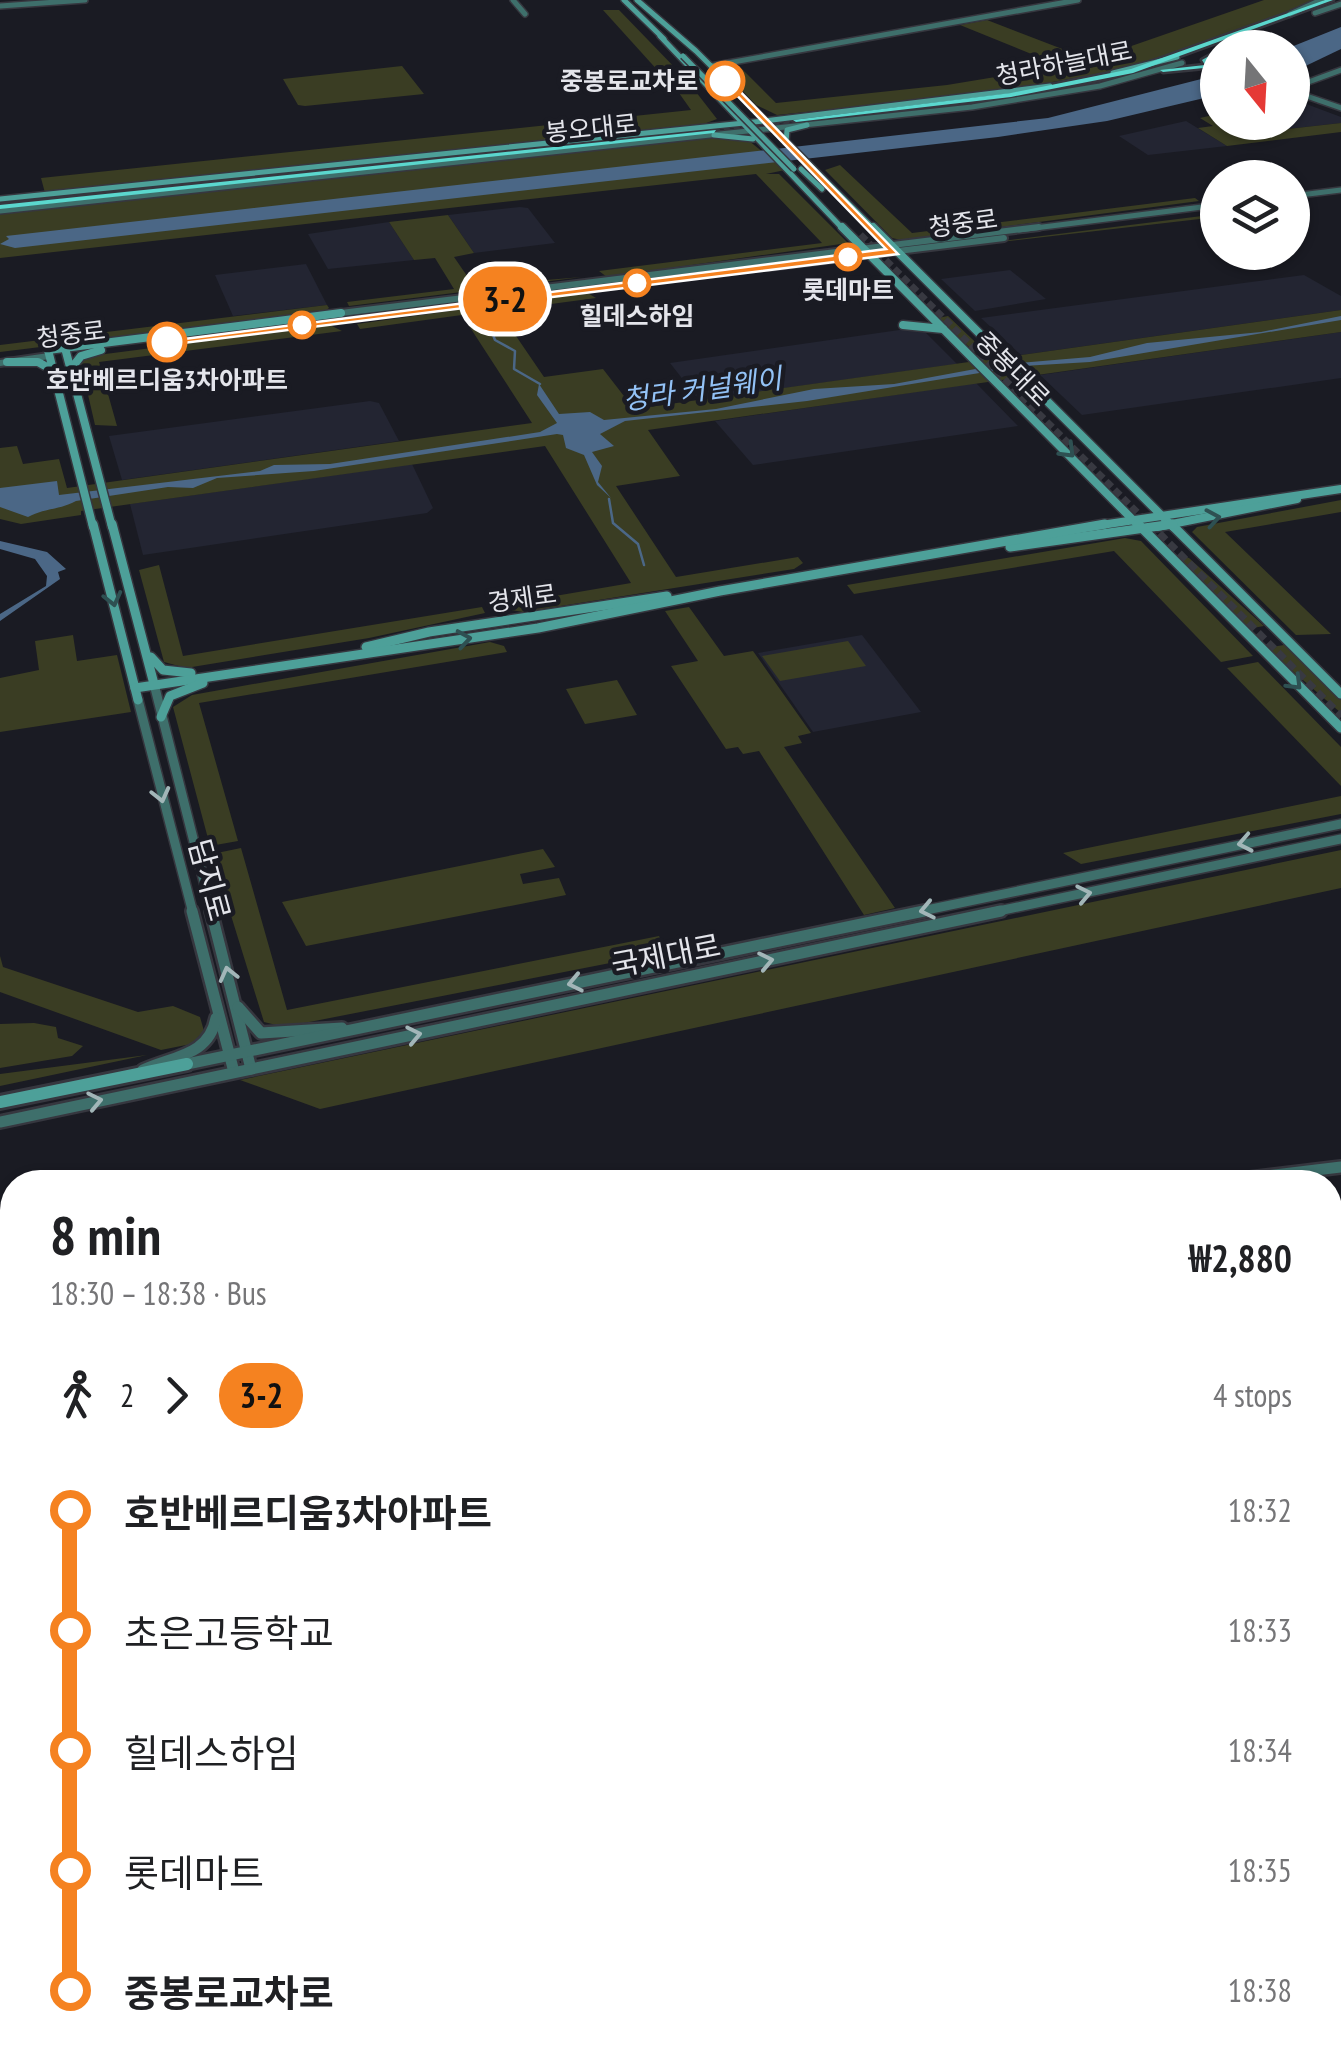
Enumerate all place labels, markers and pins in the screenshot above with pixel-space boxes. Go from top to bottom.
marker: 중봉로교차로 [706,62,744,100]
place label: 중봉로교차로 [560,65,698,97]
marker: 롯데마트 [835,244,861,270]
marker: 힐데스하임 [624,270,650,296]
place label: 롯데마트 [802,274,894,306]
place label: 힐데스하임 [579,300,695,332]
unlabelled marker [289,312,315,338]
marker: 호반베르디움3차아파트 [148,323,186,361]
place label: 호반베르디움3차아파트 [46,364,288,396]

